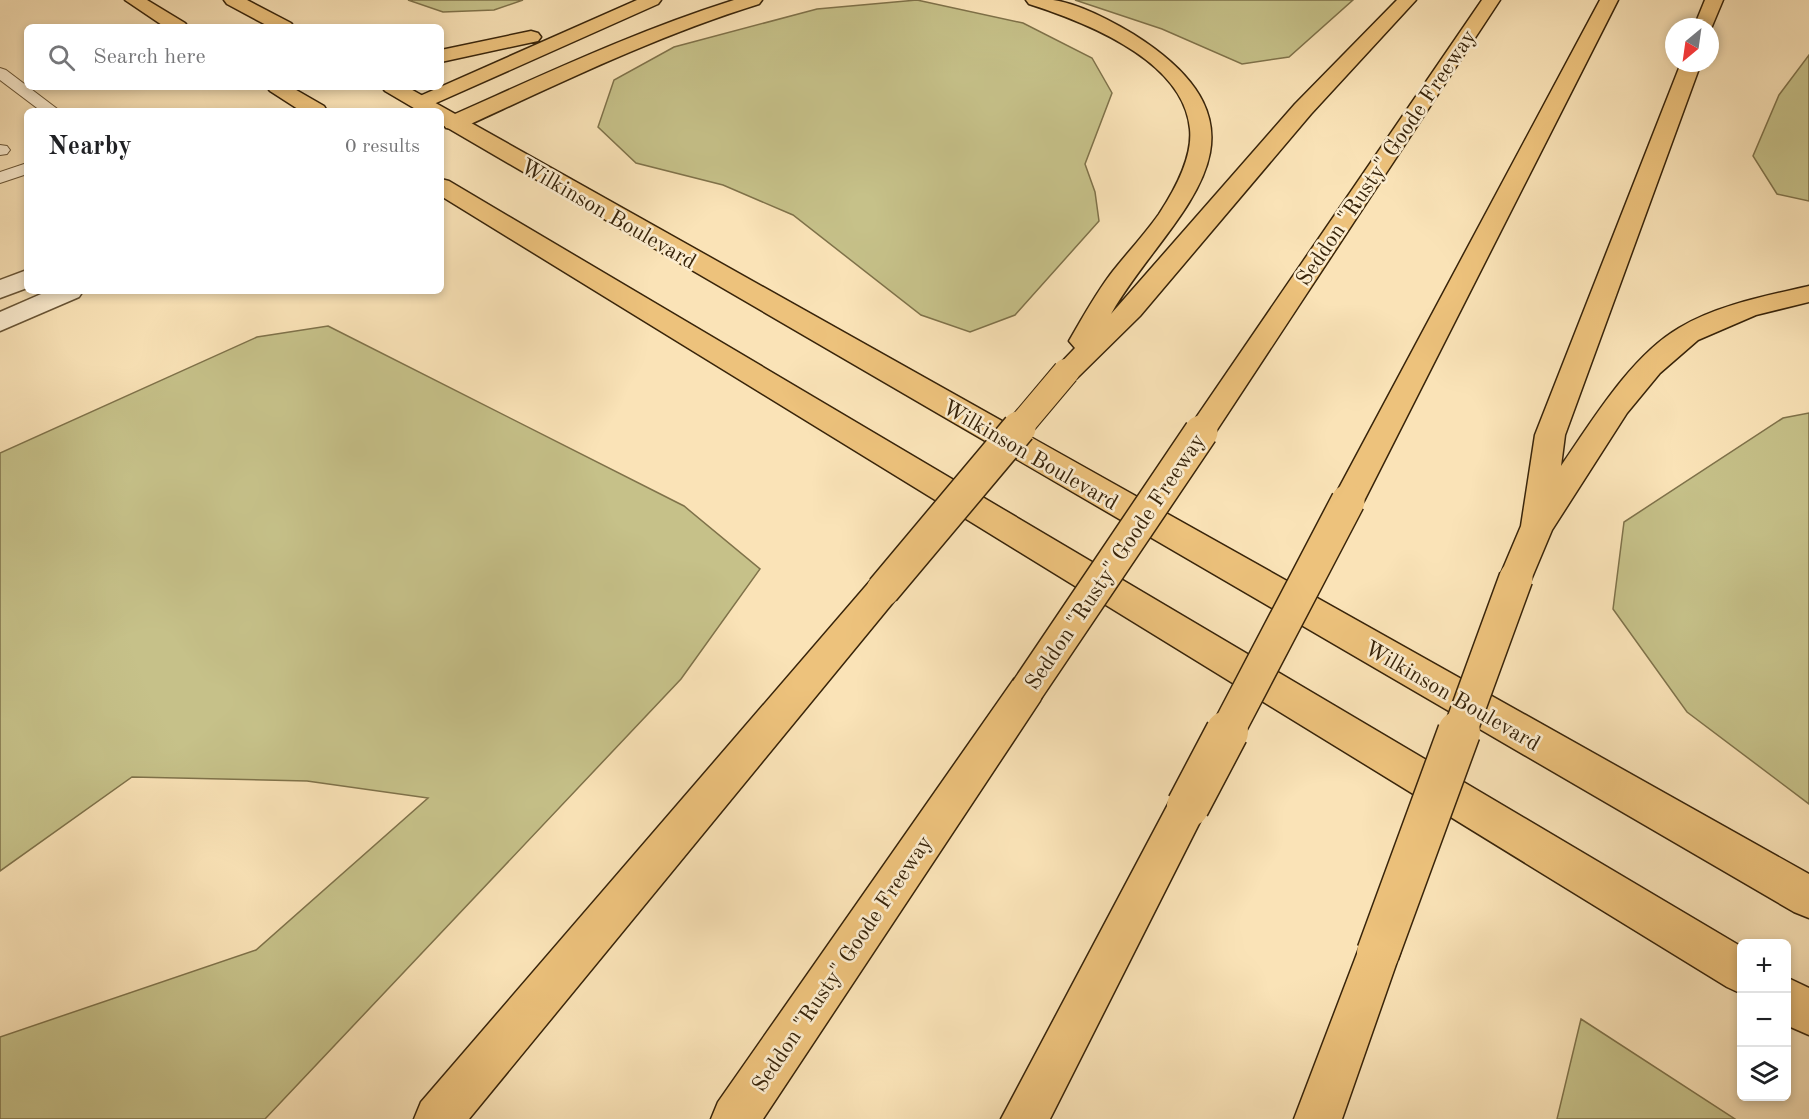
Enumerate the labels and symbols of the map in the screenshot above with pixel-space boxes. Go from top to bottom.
north arrow [1665,18,1719,72]
street label: Seddon "Rusty" Goode Freeway [1293,26,1481,290]
street label: Wilkinson Boulevard [517,156,699,274]
street label: Wilkinson Boulevard [939,397,1121,515]
street label: Seddon "Rusty" Goode Freeway [1022,430,1210,694]
street label: Wilkinson Boulevard [1361,638,1543,756]
street label: Seddon "Rusty" Goode Freeway [749,832,937,1096]

